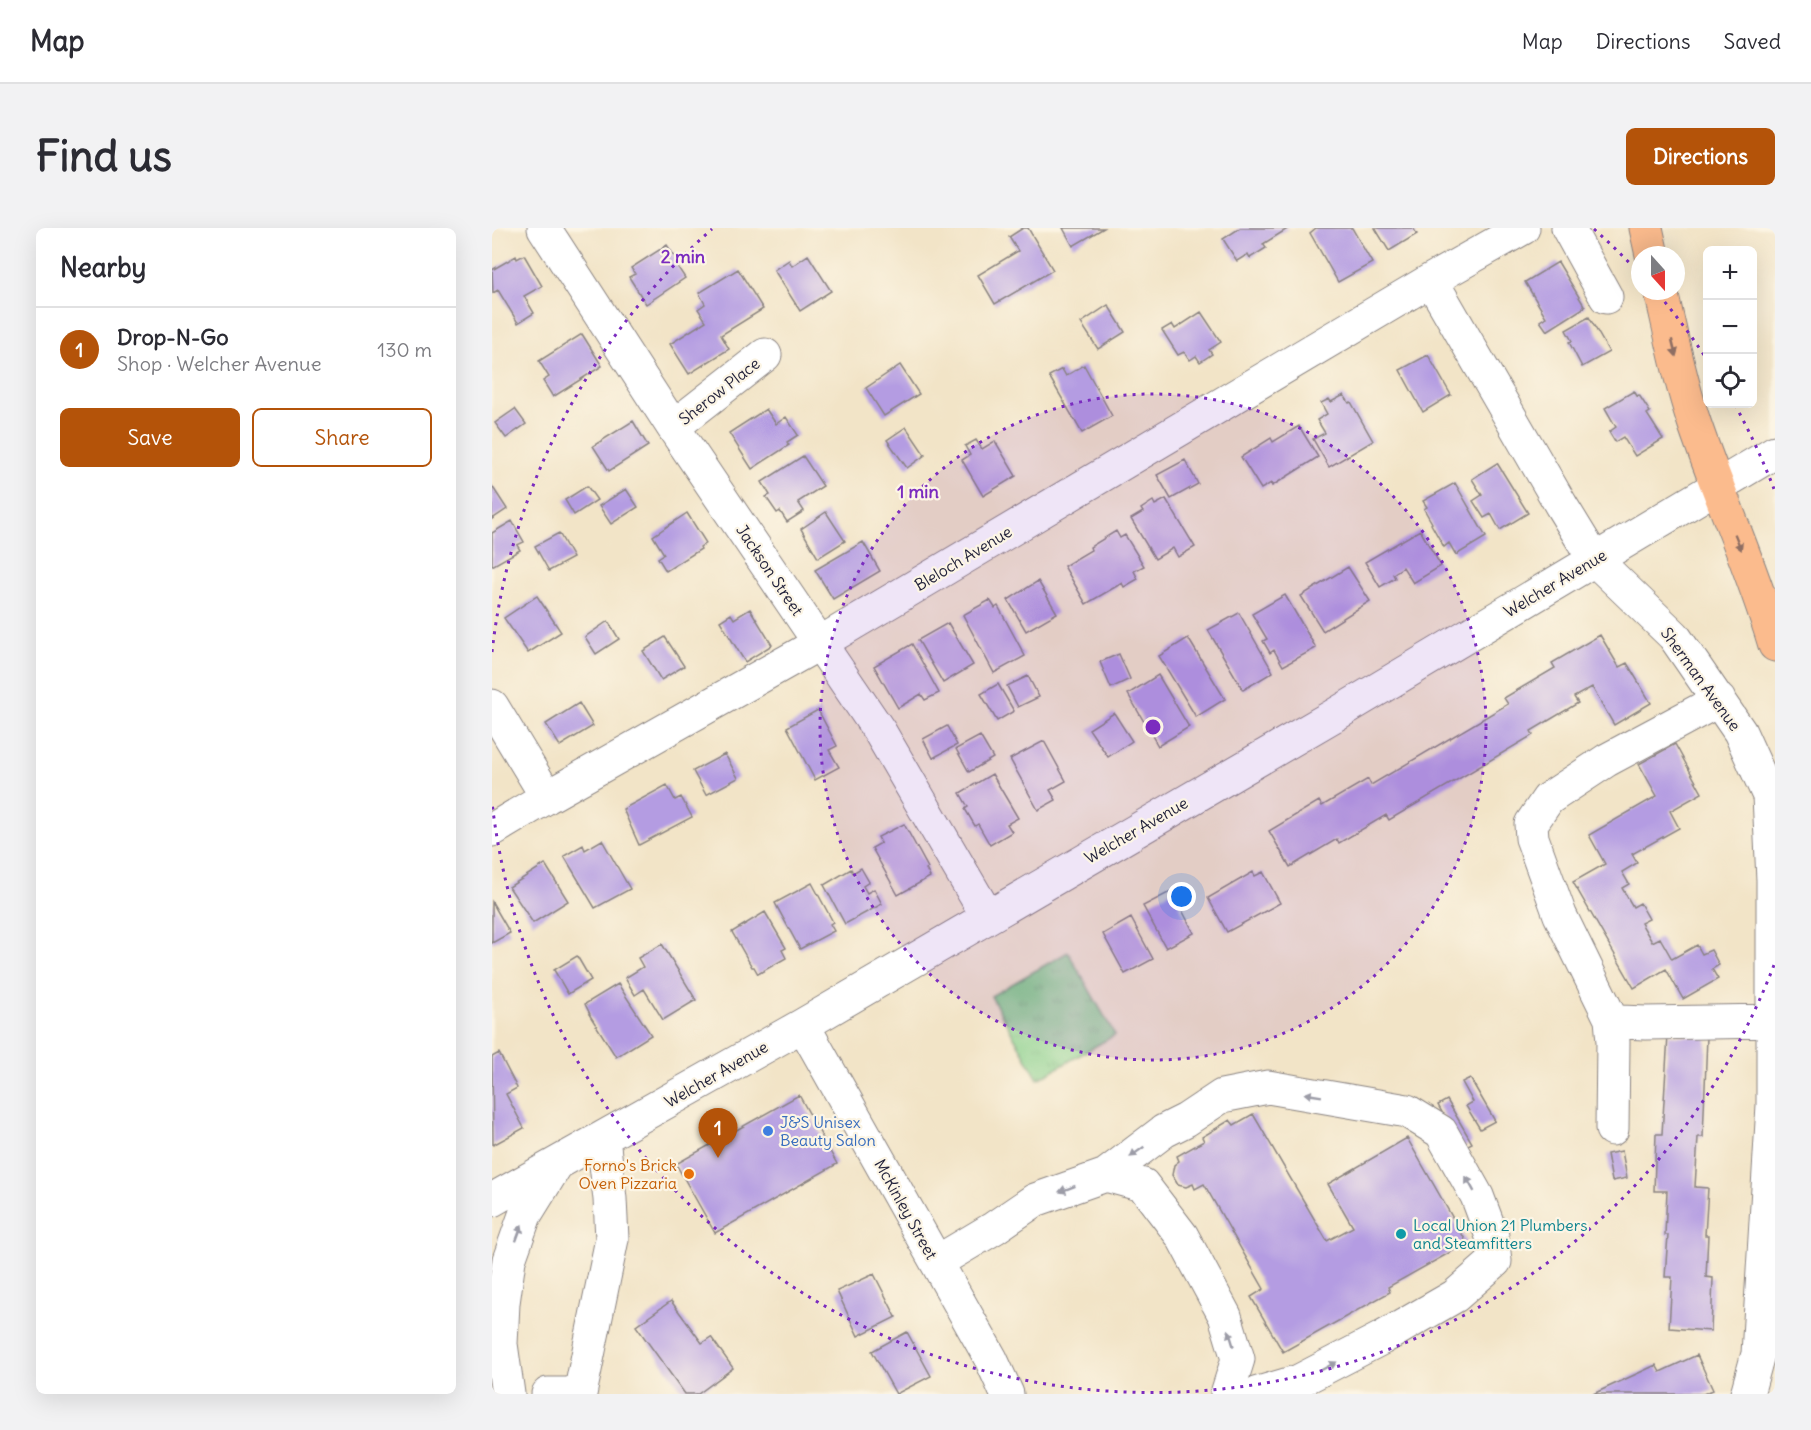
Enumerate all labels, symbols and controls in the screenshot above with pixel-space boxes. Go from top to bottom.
text: Map [30,23,84,59]
text: Map [1522,28,1563,55]
text: Directions [1596,28,1690,55]
text: Saved [1723,28,1781,55]
button: Directions [1626,128,1775,185]
text: Find us [36,130,172,182]
text: 2 min [661,245,706,268]
north arrow [1631,246,1685,300]
map controls [1703,246,1757,408]
button: + [1703,246,1757,300]
text: Nearby [60,251,146,284]
button: − [1703,300,1757,354]
text: Drop-N-Go [117,323,229,351]
text: 1 [76,337,83,362]
text: 130 m [377,337,432,362]
one-way arrow [1670,339,1680,357]
text: Shop · Welcher Avenue [117,351,321,376]
street label: Sherow Place [675,353,763,429]
button: locate [1703,354,1757,408]
button: Save [60,408,240,467]
button: Share [252,408,432,467]
text: 1 min [897,480,939,503]
street label: Jackson Street [732,521,808,620]
street label: Bleloch Avenue [911,521,1015,595]
one-way arrow [1734,533,1744,551]
street label: Welcher Avenue [1500,545,1610,621]
street label: Sherman Avenue [1657,623,1745,735]
centre of rings [1143,717,1163,737]
street label: Welcher Avenue [1081,792,1191,868]
your location [1167,882,1196,911]
street label: Welcher Avenue [661,1036,771,1112]
one-way arrow [1304,1090,1323,1099]
pin: 1 [698,1108,738,1158]
place label: J&S Unisex Beauty Salon [780,1112,876,1150]
marker: J&S Unisex Beauty Salon [761,1124,775,1138]
one-way arrow [1129,1146,1145,1158]
place label: Forno's Brick Oven Pizzaria [578,1155,677,1193]
street label: McKinley Street [870,1155,942,1263]
marker: Forno's Brick Oven Pizzaria [682,1167,696,1181]
one-way arrow [1465,1175,1475,1192]
one-way arrow [1057,1184,1075,1194]
place label: Local Union 21 Plumbers and Steamfitters [1413,1215,1588,1253]
one-way arrow [514,1224,524,1242]
marker: Local Union 21 Plumbers and Steamfitters [1394,1227,1408,1241]
one-way arrow [1226,1329,1235,1347]
one-way arrow [1321,1361,1338,1371]

